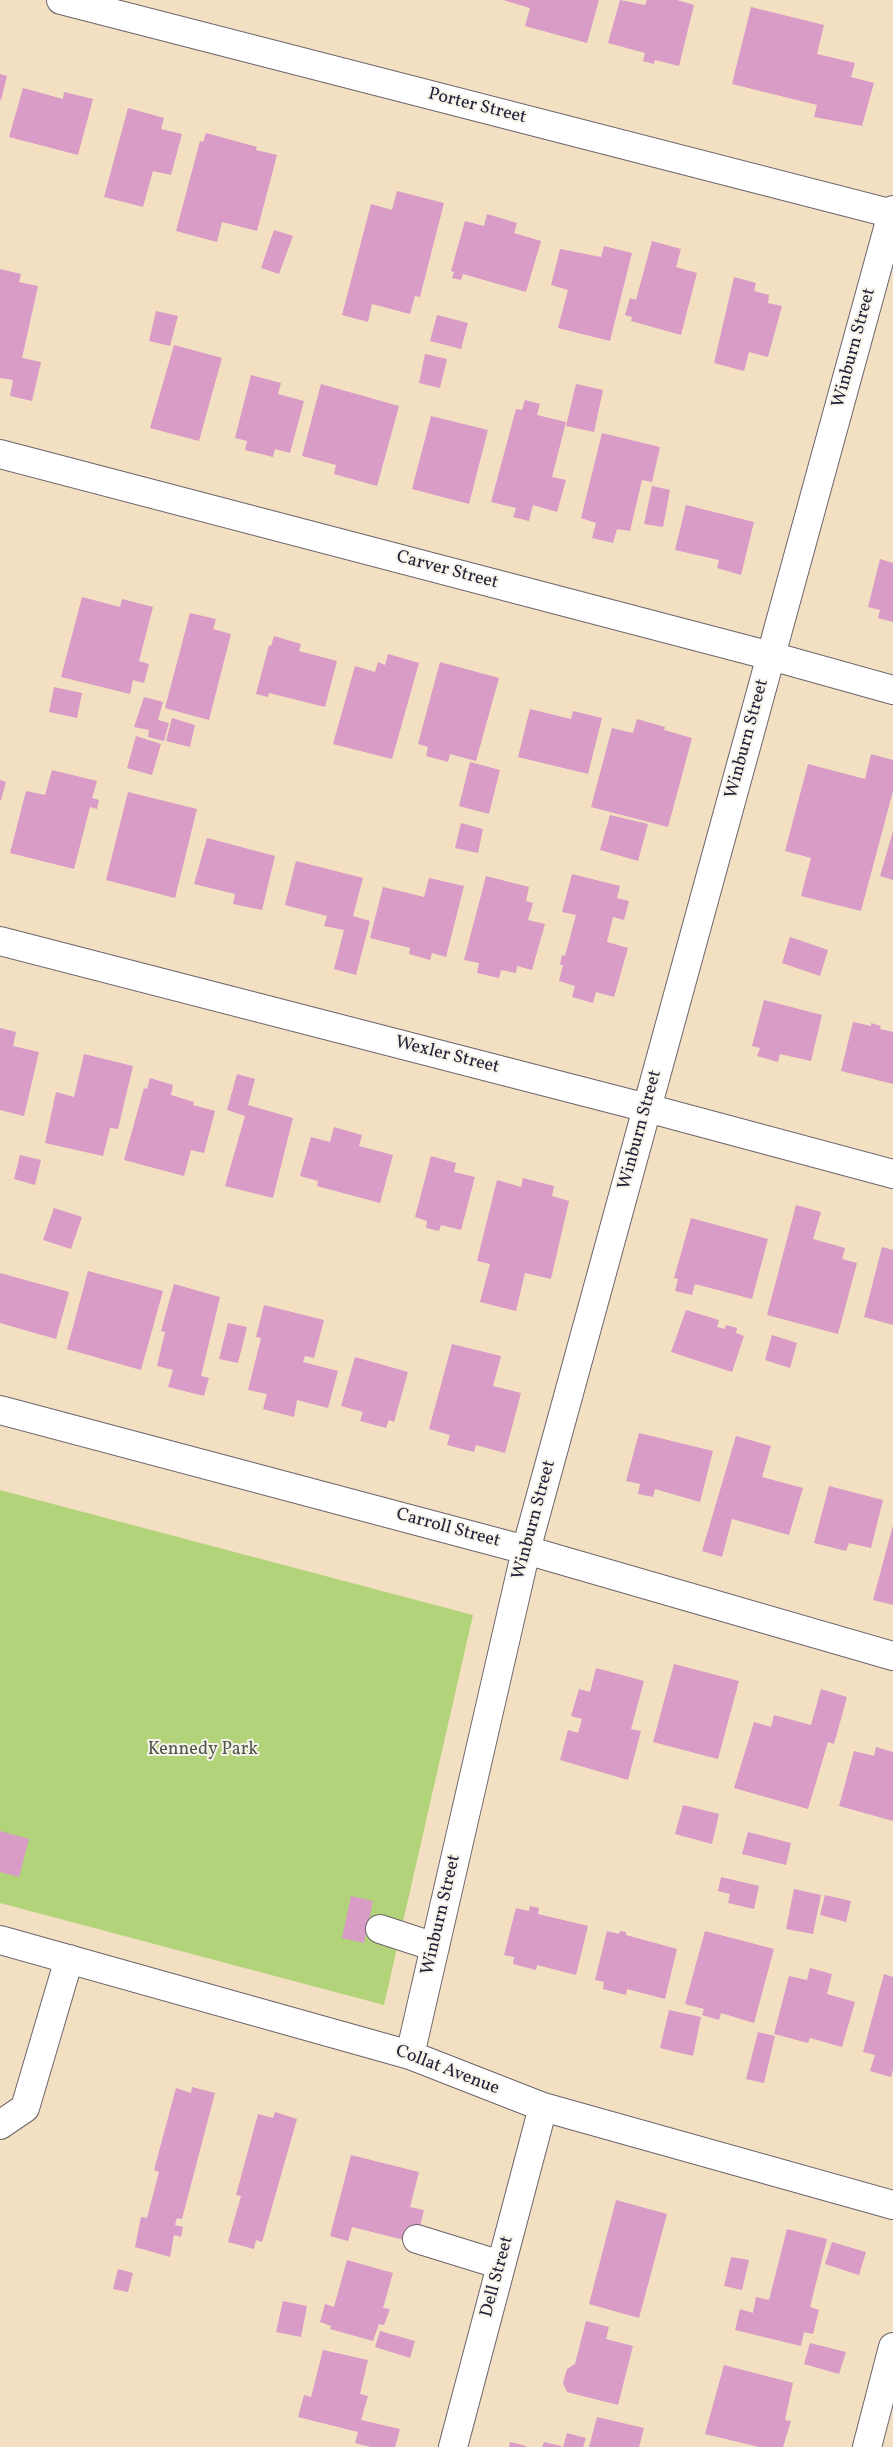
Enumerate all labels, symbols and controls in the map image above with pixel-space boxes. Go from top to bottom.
street label: Porter Street [426,84,528,130]
street label: Winburn Street [829,286,881,410]
street label: Carver Street [394,547,500,595]
street label: Winburn Street [722,677,774,801]
street label: Wexler Street [393,1033,501,1079]
street label: Winburn Street [615,1068,667,1192]
street label: Winburn Street [509,1458,561,1582]
street label: Carroll Street [394,1505,502,1553]
park label: Kennedy Park [148,1740,258,1762]
street label: Winburn Street [418,1853,466,1977]
street label: Collat Avenue [392,2041,502,2101]
street label: Dell Street [477,2234,519,2320]

